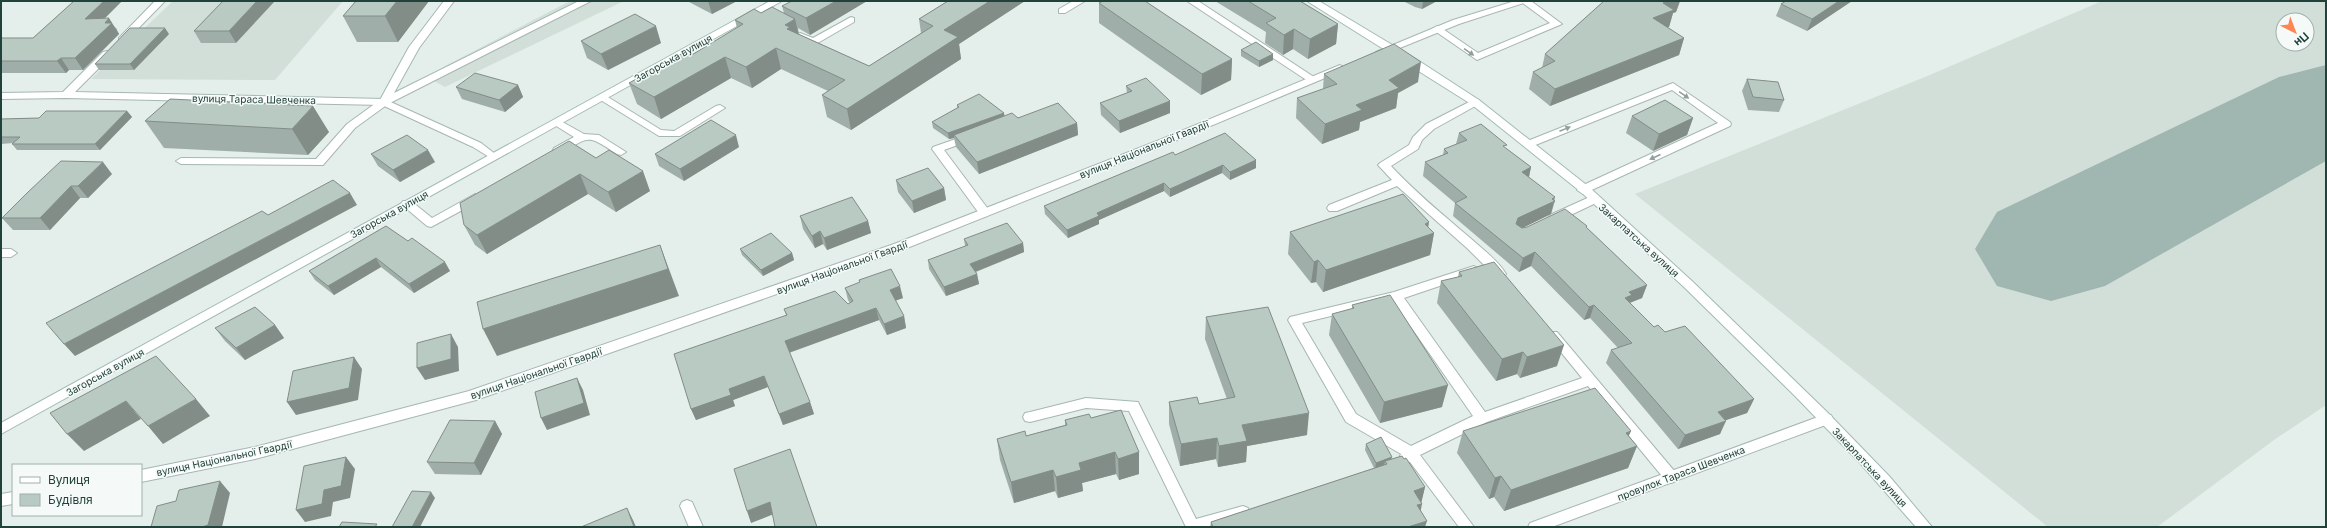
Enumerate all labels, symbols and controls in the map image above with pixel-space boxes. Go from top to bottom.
north arrow [2275,12,2315,52]
text: Пн [2291,29,2312,50]
street label: Загорська вулиця [632,32,714,84]
one-way arrow [1464,48,1474,56]
one-way arrow [1679,91,1690,99]
street label: вулиця Тараса Шевченка [192,92,316,106]
street label: вулиця Національної Гвардії [1078,117,1211,180]
one-way arrow [1560,126,1571,132]
one-way arrow [1649,155,1661,161]
street label: Загорська вулиця [348,188,430,240]
street label: Закарпатська вулиця [1596,201,1682,279]
street label: вулиця Національної Гвардії [775,238,910,296]
street label: вулиця Національної Гвардії [469,345,604,401]
street label: Загорська вулиця [64,346,146,398]
street label: Закарпатська вулиця [1830,425,1910,509]
street label: вулиця Національної Гвардії [155,438,293,478]
street label: провулок Тараса Шевченка [1615,443,1747,503]
legend [12,464,142,516]
text: Вулиця [48,472,90,487]
text: Будівля [48,492,93,507]

